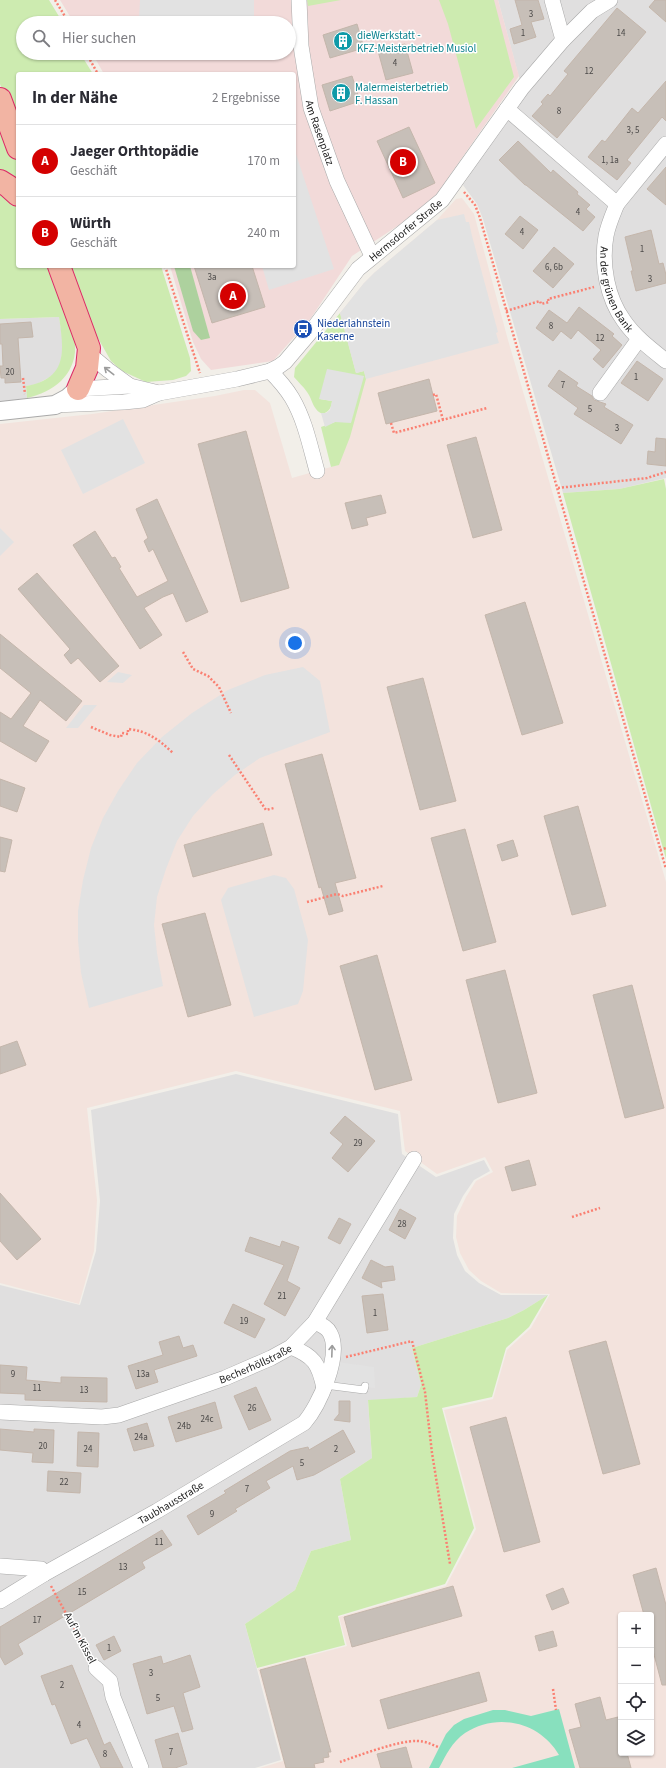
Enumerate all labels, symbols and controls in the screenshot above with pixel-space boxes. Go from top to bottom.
house number: 3 [529,8,534,21]
search box [16,16,296,60]
icon: search [30,27,52,49]
house number: 1 [521,27,525,40]
house number: 14 [617,27,626,40]
text: Hier suchen [62,28,136,49]
place label: dieWerkstatt - KFZ-Meisterbetrieb Musiol [357,28,477,56]
building icon: dieWerkstatt - KFZ-Meisterbetrieb Musiol [332,30,354,52]
house number: 4 [393,57,398,70]
house number: 12 [585,65,594,78]
place label: Malermeisterbetrieb F. Hassan [355,80,448,108]
building icon: Malermeisterbetrieb F. Hassan [330,82,352,104]
text: In der Nähe [32,86,118,110]
text: 2 Ergebnisse [212,89,280,107]
street label: Am Rasenplatz [302,99,338,167]
house number: 8 [557,105,562,118]
house number: 3, 5 [627,124,640,137]
text: Jaeger Orthtopädie [70,141,199,162]
pin: B [390,147,416,177]
text: A [41,152,49,170]
text: 170 m [247,152,280,170]
house number: 1, 1a [601,154,619,167]
text: Geschäft [70,162,117,180]
street label: Hermsdorfer Straße [365,195,446,265]
house number: 4 [576,206,581,219]
text: Würth [70,213,111,234]
text: B [41,224,49,242]
text: 240 m [247,224,280,242]
house number: 4 [520,226,525,239]
text: Geschäft [70,234,117,252]
house number: 1 [640,243,644,256]
street label: An der grünen Bank [597,246,637,336]
house number: 6, 6b [545,261,563,274]
house number: 3a [207,271,217,284]
house number: 3 [648,273,653,286]
pin: A [220,281,246,311]
place label: Niederlahnstein Kaserne [317,316,390,344]
bus stop icon: Niederlahnstein Kaserne [292,318,314,340]
house number: 8 [549,320,554,333]
house number: 12 [596,332,605,345]
house number: 20 [6,366,15,379]
one-way arrow [104,367,115,376]
house number: 1 [634,371,638,384]
house number: 7 [561,379,566,392]
house number: 5 [588,403,593,416]
house number: 3 [615,422,620,435]
your location [285,633,305,653]
house number: 29 [354,1137,363,1150]
house number: 28 [398,1218,407,1231]
house number: 21 [278,1290,286,1303]
house number: 1 [373,1307,377,1320]
house number: 19 [240,1315,249,1328]
street label: Becherhöllstraße [217,1340,295,1387]
one-way arrow [329,1345,336,1358]
house number: 9 [11,1368,16,1381]
house number: 13a [136,1368,150,1381]
house number: 11 [33,1382,41,1395]
house number: 13 [80,1384,89,1397]
house number: 26 [248,1402,257,1415]
house number: 24c [200,1413,214,1426]
house number: 24b [177,1420,191,1433]
house number: 24a [134,1431,148,1444]
house number: 20 [39,1440,48,1453]
house number: 24 [84,1443,93,1456]
house number: 2 [334,1443,339,1456]
house number: 5 [300,1457,305,1470]
house number: 22 [60,1476,69,1489]
street label: Taubhausstraße [135,1477,207,1528]
house number: 7 [245,1483,250,1496]
house number: 9 [210,1508,215,1521]
house number: 11 [155,1536,163,1549]
house number: 13 [119,1561,128,1574]
house number: 15 [78,1586,87,1599]
street label: Auf'm Kissel [60,1610,100,1666]
map controls [618,1612,654,1756]
button: + [618,1612,654,1648]
house number: 17 [33,1614,42,1627]
house number: 1 [107,1642,111,1655]
button: − [618,1648,654,1684]
house number: 3 [149,1667,154,1680]
house number: 2 [60,1679,65,1692]
button: locate [618,1684,654,1720]
house number: 5 [156,1692,161,1705]
house number: 4 [77,1719,82,1732]
button: layers [618,1720,654,1756]
house number: 7 [169,1746,174,1759]
house number: 8 [103,1748,108,1761]

